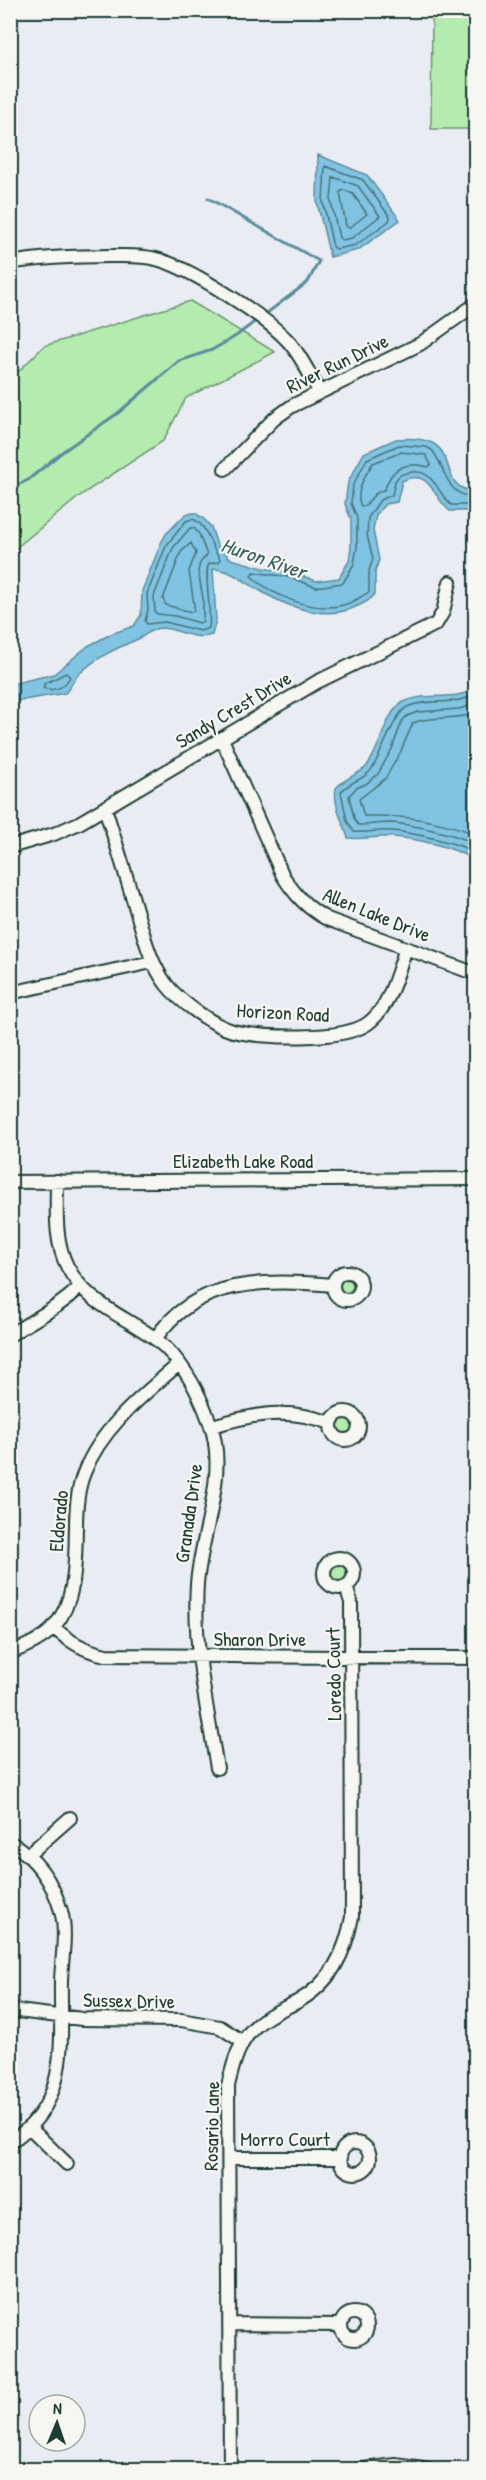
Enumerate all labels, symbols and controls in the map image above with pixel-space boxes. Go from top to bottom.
street label: River Run Drive [282,327,392,399]
water label: Huron River [218,530,313,587]
street label: Sandy Crest Drive [170,664,296,754]
street label: Allen Lake Drive [319,880,435,948]
street label: Horizon Road [236,996,330,1028]
street label: Elizabeth Lake Road [173,1147,313,1174]
street label: Granada Drive [168,1462,208,1564]
street label: Eldorado [42,1489,74,1553]
street label: Sharon Drive [214,1625,306,1652]
street label: Loredo Court [319,1626,347,1721]
street label: Sussex Drive [83,1986,175,2014]
street label: Rosario Lane [197,2081,225,2171]
street label: Morro Court [240,2125,331,2152]
north arrow [27,2393,87,2453]
text: N [53,2397,63,2419]

